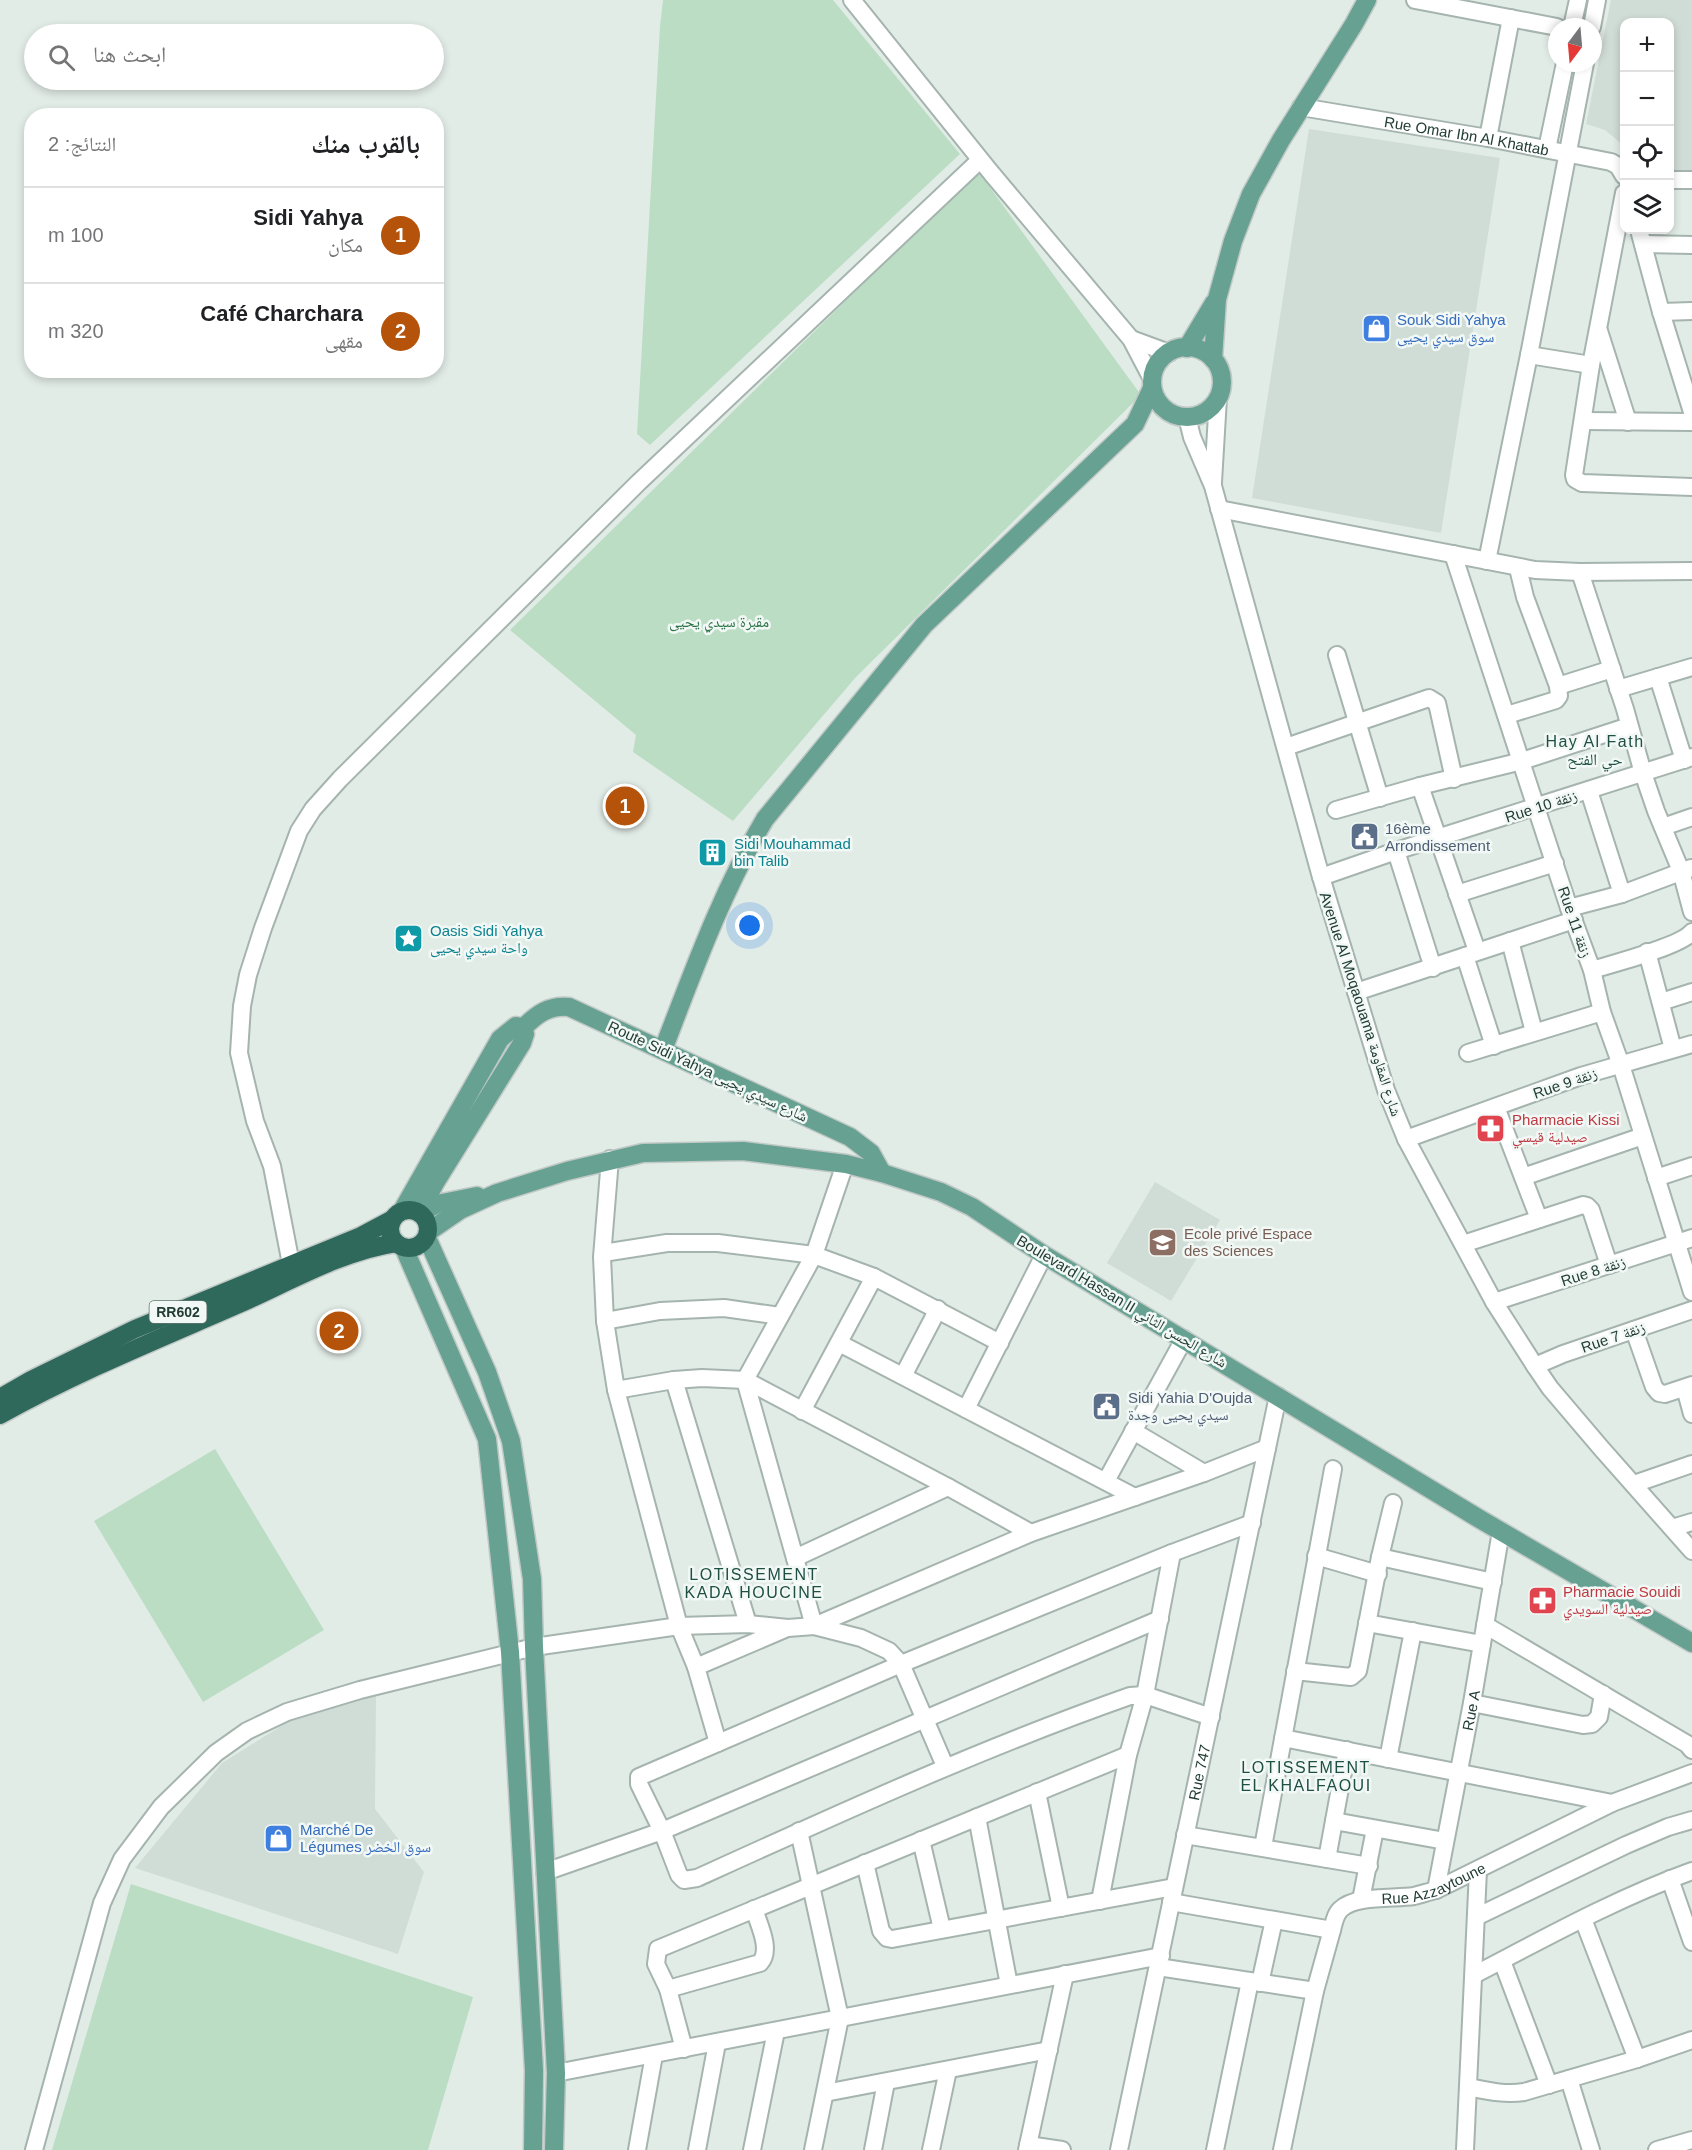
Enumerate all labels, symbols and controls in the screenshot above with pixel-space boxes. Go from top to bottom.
north arrow [1548,18,1602,72]
map controls [1620,18,1674,234]
button: + [1620,18,1674,72]
search box [24,24,444,90]
icon: search [45,41,78,74]
text: ابحث هنا [93,42,166,67]
button: − [1620,72,1674,126]
street label: Rue Omar Ibn Al Khattab [1383,112,1550,158]
button: locate [1620,126,1674,180]
text: بالقرب منك [311,129,420,159]
text: النتائج: 2 [48,133,116,155]
button: layers [1620,180,1674,234]
text: Sidi Yahya [253,205,363,230]
text: 100 m [48,224,104,246]
text: 1 [395,224,406,246]
text: مكان [328,234,363,256]
text: Café Charchara [200,301,363,326]
place label: Souk Sidi Yahya سوق سيدي يحيى [1397,311,1506,348]
shop icon: Souk Sidi Yahya سوق سيدي يحيى [1360,312,1392,344]
text: 320 m [48,320,104,342]
text: 2 [395,320,406,342]
text: مقهى [325,330,363,352]
park label: مقبرة سيدي يحيى [669,613,769,633]
district label: Hay Al Fath حي الفتح [1545,733,1645,772]
pin: 1 [606,784,644,828]
street label: Rue 10 زنقة [1503,786,1580,827]
place label: 16ème Arrondissement [1385,820,1491,854]
public building icon: 16ème Arrondissement [1348,821,1380,853]
place label: Sidi Mouhammad bin Talib [734,835,851,869]
building icon: Sidi Mouhammad bin Talib [697,836,729,868]
street label: Rue 11 زنقة [1554,884,1595,960]
street label: Avenue Al Moqaouama شارع المقاومة [1315,890,1405,1119]
your location [735,911,764,940]
place label: Oasis Sidi Yahya واحة سيدي يحيى [430,922,543,959]
place icon: Oasis Sidi Yahya واحة سيدي يحيى [393,923,425,955]
street label: Route Sidi Yahya شارع سيدي يحيى [604,1017,811,1128]
street label: Rue 9 زنقة [1531,1064,1600,1103]
place label: Pharmacie Kissi صيدلية قيسي [1512,1111,1620,1148]
pharmacy icon: Pharmacie Kissi صيدلية قيسي [1475,1112,1507,1144]
place label: Ecole privé Espace des Sciences [1184,1225,1312,1259]
school or university icon: Ecole privé Espace des Sciences [1147,1226,1179,1258]
street label: Boulevard Hassan II شارع الحسن الثاني [1012,1231,1230,1374]
street label: Rue 8 زنقة [1559,1253,1628,1290]
road number: RR602 [150,1301,207,1323]
pin: 2 [320,1308,358,1354]
street label: Rue 7 زنقة [1579,1318,1648,1357]
place label: Sidi Yahia D'Oujda سيدي يحيى وجدة [1128,1389,1253,1426]
public building icon: Sidi Yahia D'Oujda سيدي يحيى وجدة [1091,1390,1123,1422]
district label: LOTISSEMENT KADA HOUCINE [685,1566,823,1601]
place label: Pharmacie Souidi صيدلية السويدي [1563,1583,1681,1620]
pharmacy icon: Pharmacie Souidi صيدلية السويدي [1526,1584,1558,1616]
street label: Rue A [1458,1689,1483,1732]
street label: Rue 747 [1184,1743,1213,1802]
district label: LOTISSEMENT EL KHALFAOUI [1240,1759,1372,1794]
place label: Marché De Légumes سوق الخضر [300,1821,431,1857]
shop icon: Marché De Légumes سوق الخضر [263,1822,295,1854]
street label: Rue Azzaytoune [1381,1858,1488,1906]

